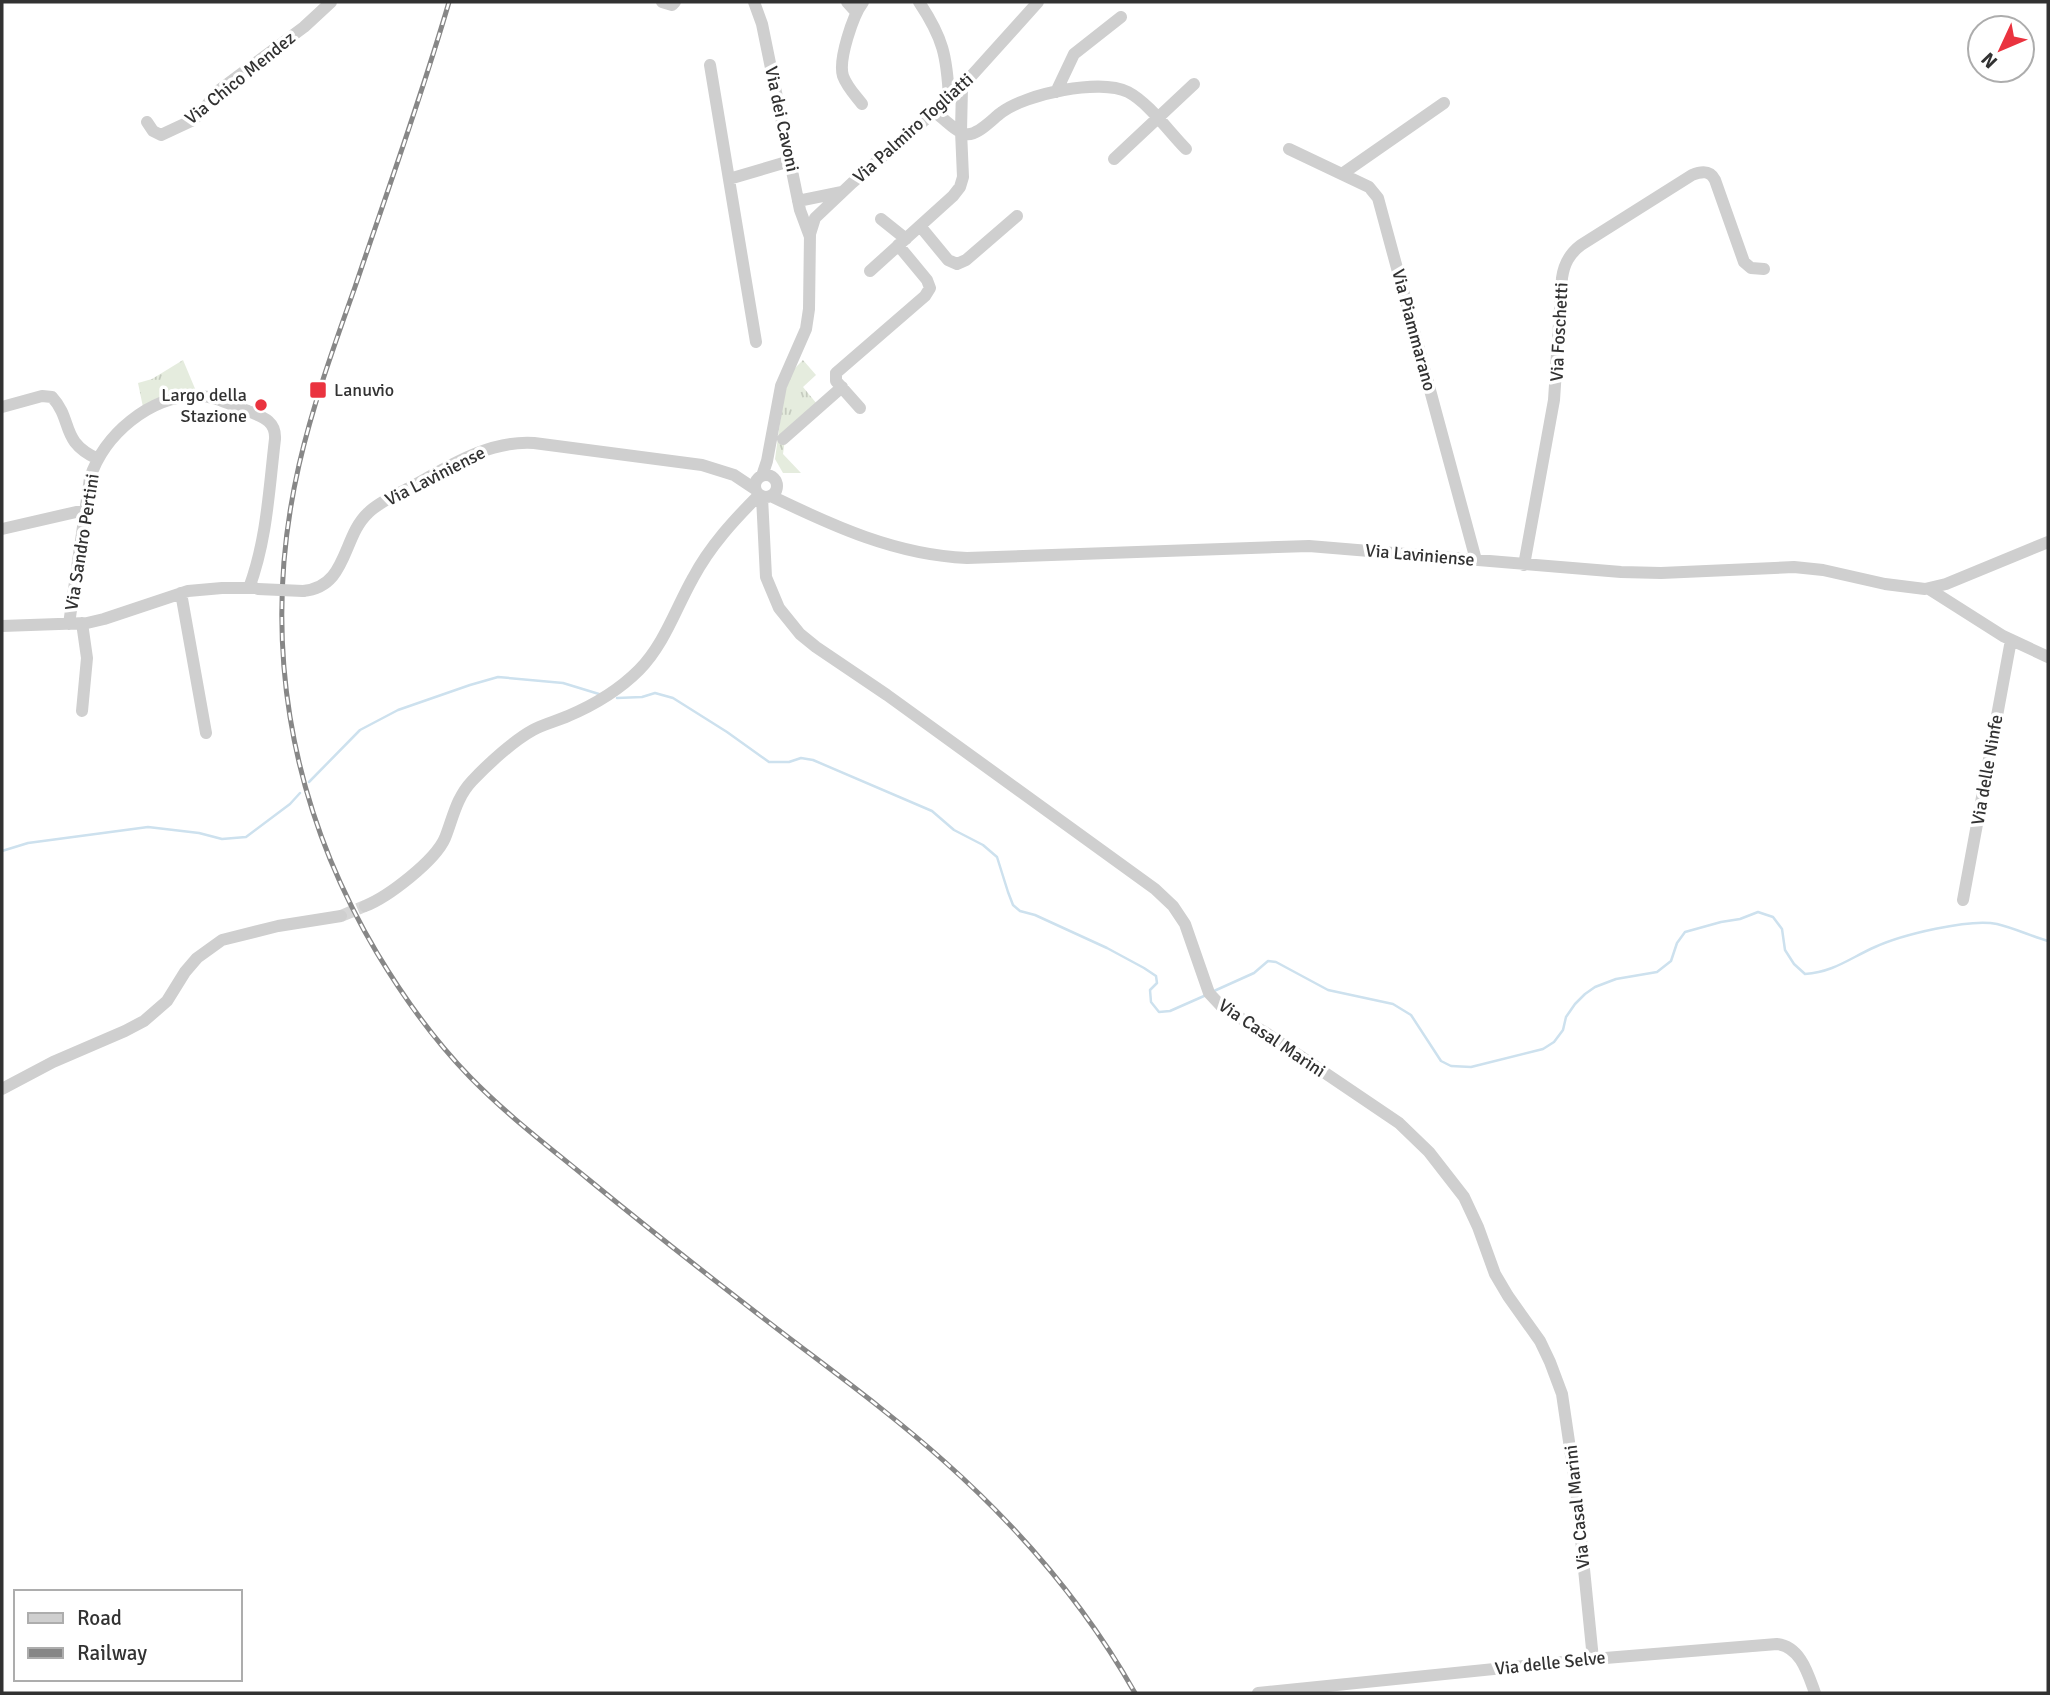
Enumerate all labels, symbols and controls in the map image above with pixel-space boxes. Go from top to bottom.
north arrow [1966,14,2036,84]
street label: Via Chico Mendez [180,27,300,129]
text: N [1976,47,2003,73]
street label: Via dei Cavoni [760,64,804,174]
street label: Via Palmiro Togliatti [848,68,978,188]
street label: Via Piammarano [1387,267,1441,393]
street label: Via Foschetti [1545,282,1573,382]
place label: Lanuvio [334,379,394,401]
marker: Lanuvio [308,380,328,400]
place label: Largo della Stazione [161,384,247,427]
marker: Largo della Stazione [253,397,269,413]
street label: Via Laviniense [381,441,489,511]
street label: Via Sandro Pertini [60,472,104,612]
street label: Via Laviniense [1364,539,1476,571]
street label: Via delle Ninfe [1966,713,2008,827]
street label: Via Casal Marini [1214,994,1330,1082]
street label: Via Casal Marini [1560,1444,1594,1570]
legend [14,1590,242,1681]
text: Road [77,1605,122,1631]
text: Railway [77,1640,147,1666]
street label: Via delle Selve [1494,1646,1606,1680]

